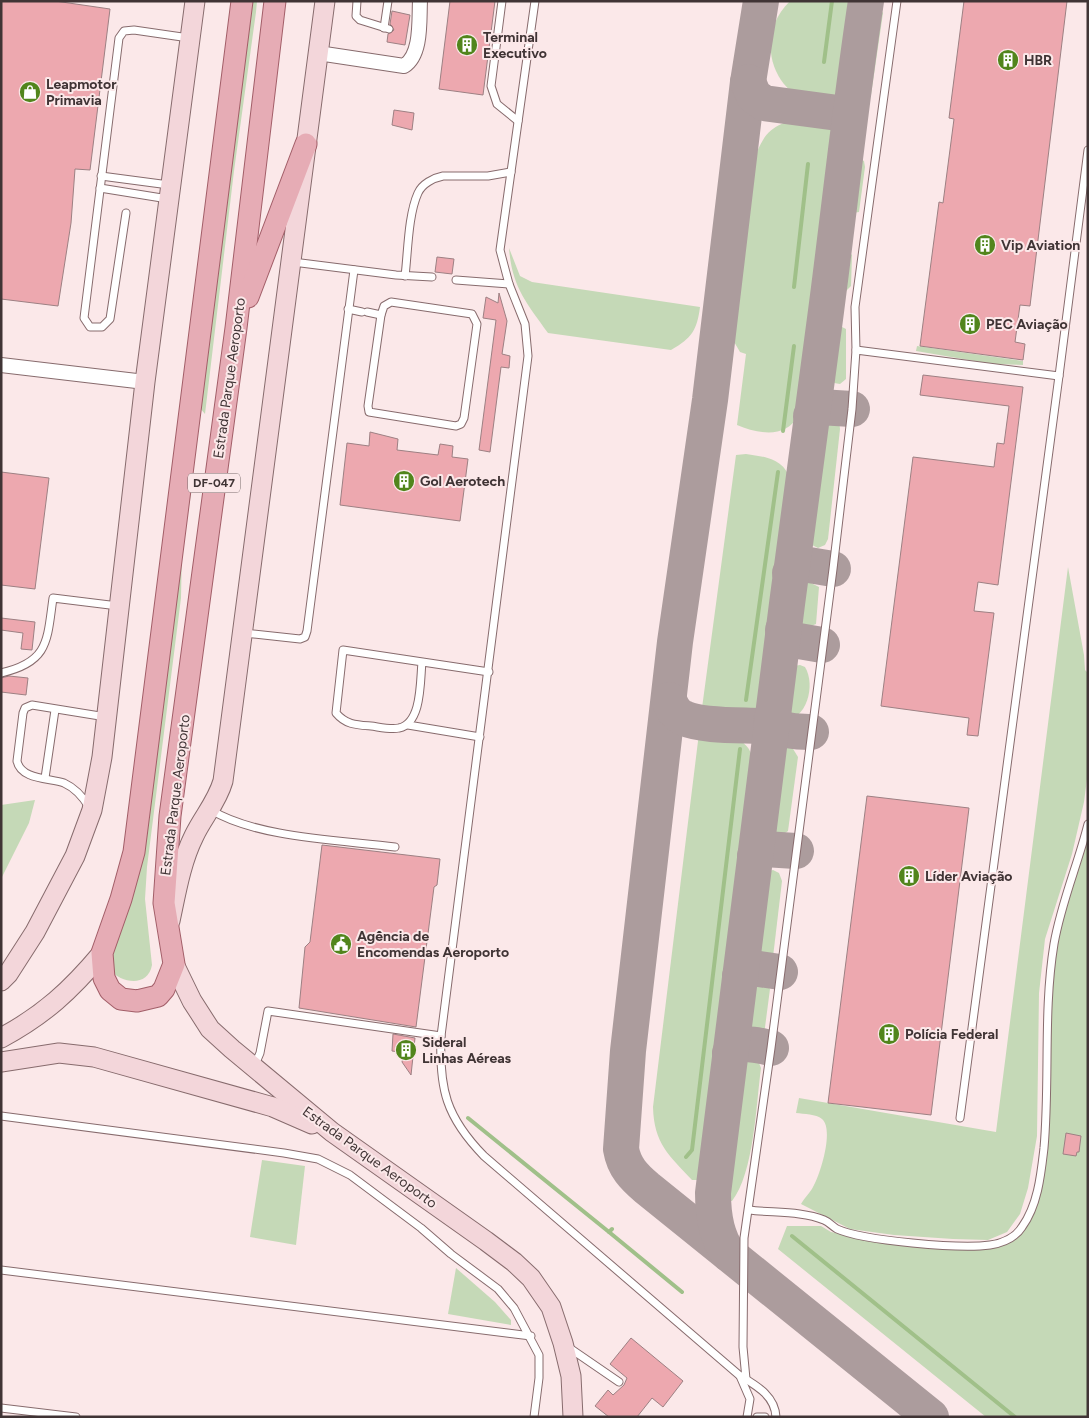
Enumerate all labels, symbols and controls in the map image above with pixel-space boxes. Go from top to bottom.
place label: Terminal Executivo [483,29,547,62]
building icon: Terminal Executivo [455,33,479,57]
building icon: HBR [996,48,1020,72]
place label: HBR [1024,52,1052,69]
place label: Leapmotor Primavia [46,76,117,109]
shop icon: Leapmotor Primavia [18,80,42,104]
building icon: Vip Aviation [973,233,997,257]
place label: Vip Aviation [1001,237,1080,254]
street label: Estrada Parque Aeroporto [210,297,249,459]
building icon: PEC Aviação [958,312,982,336]
place label: PEC Aviação [986,316,1068,333]
building icon: Gol Aerotech [392,469,416,493]
road number: DF-047 [188,473,240,492]
place label: Gol Aerotech [420,473,505,490]
street label: Estrada Parque Aeroporto [157,714,194,877]
building icon: Líder Aviação [897,864,921,888]
place label: Líder Aviação [925,868,1012,885]
place label: Agência de Encomendas Aeroporto [357,928,509,961]
public building icon: Agência de Encomendas Aeroporto [329,932,353,956]
building icon: Polícia Federal [877,1022,901,1046]
place label: Polícia Federal [905,1026,998,1043]
place label: Sideral Linhas Aéreas [422,1034,512,1067]
building icon: Sideral Linhas Aéreas [394,1038,418,1062]
street label: Estrada Parque Aeroporto [299,1103,440,1212]

